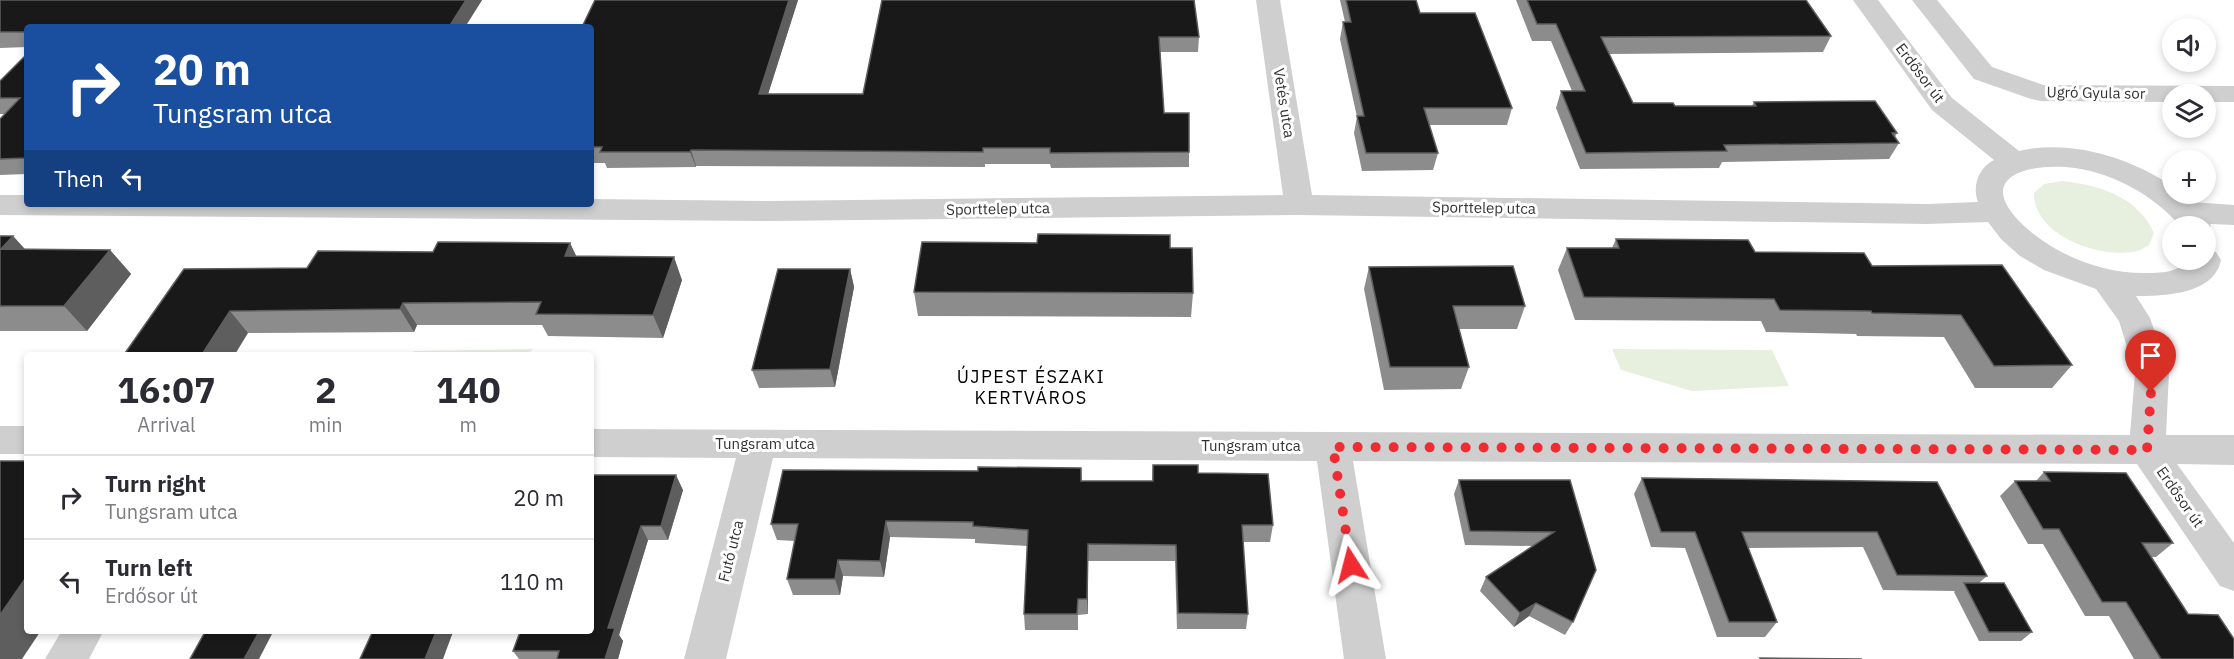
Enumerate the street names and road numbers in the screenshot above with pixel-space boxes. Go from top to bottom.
street label: Erdősor út [1892,39,1949,106]
street label: Vetés utca [1270,67,1299,139]
street label: Ugró Gyula sor [2047,82,2146,103]
street label: Sporttelep utca [1432,197,1536,218]
street label: Sporttelep utca [946,198,1050,219]
street label: Tungsram utca [715,434,815,453]
street label: Tungsram utca [1201,436,1301,455]
street label: Erdősor út [2153,463,2208,531]
street label: Futó utca [714,518,747,584]

